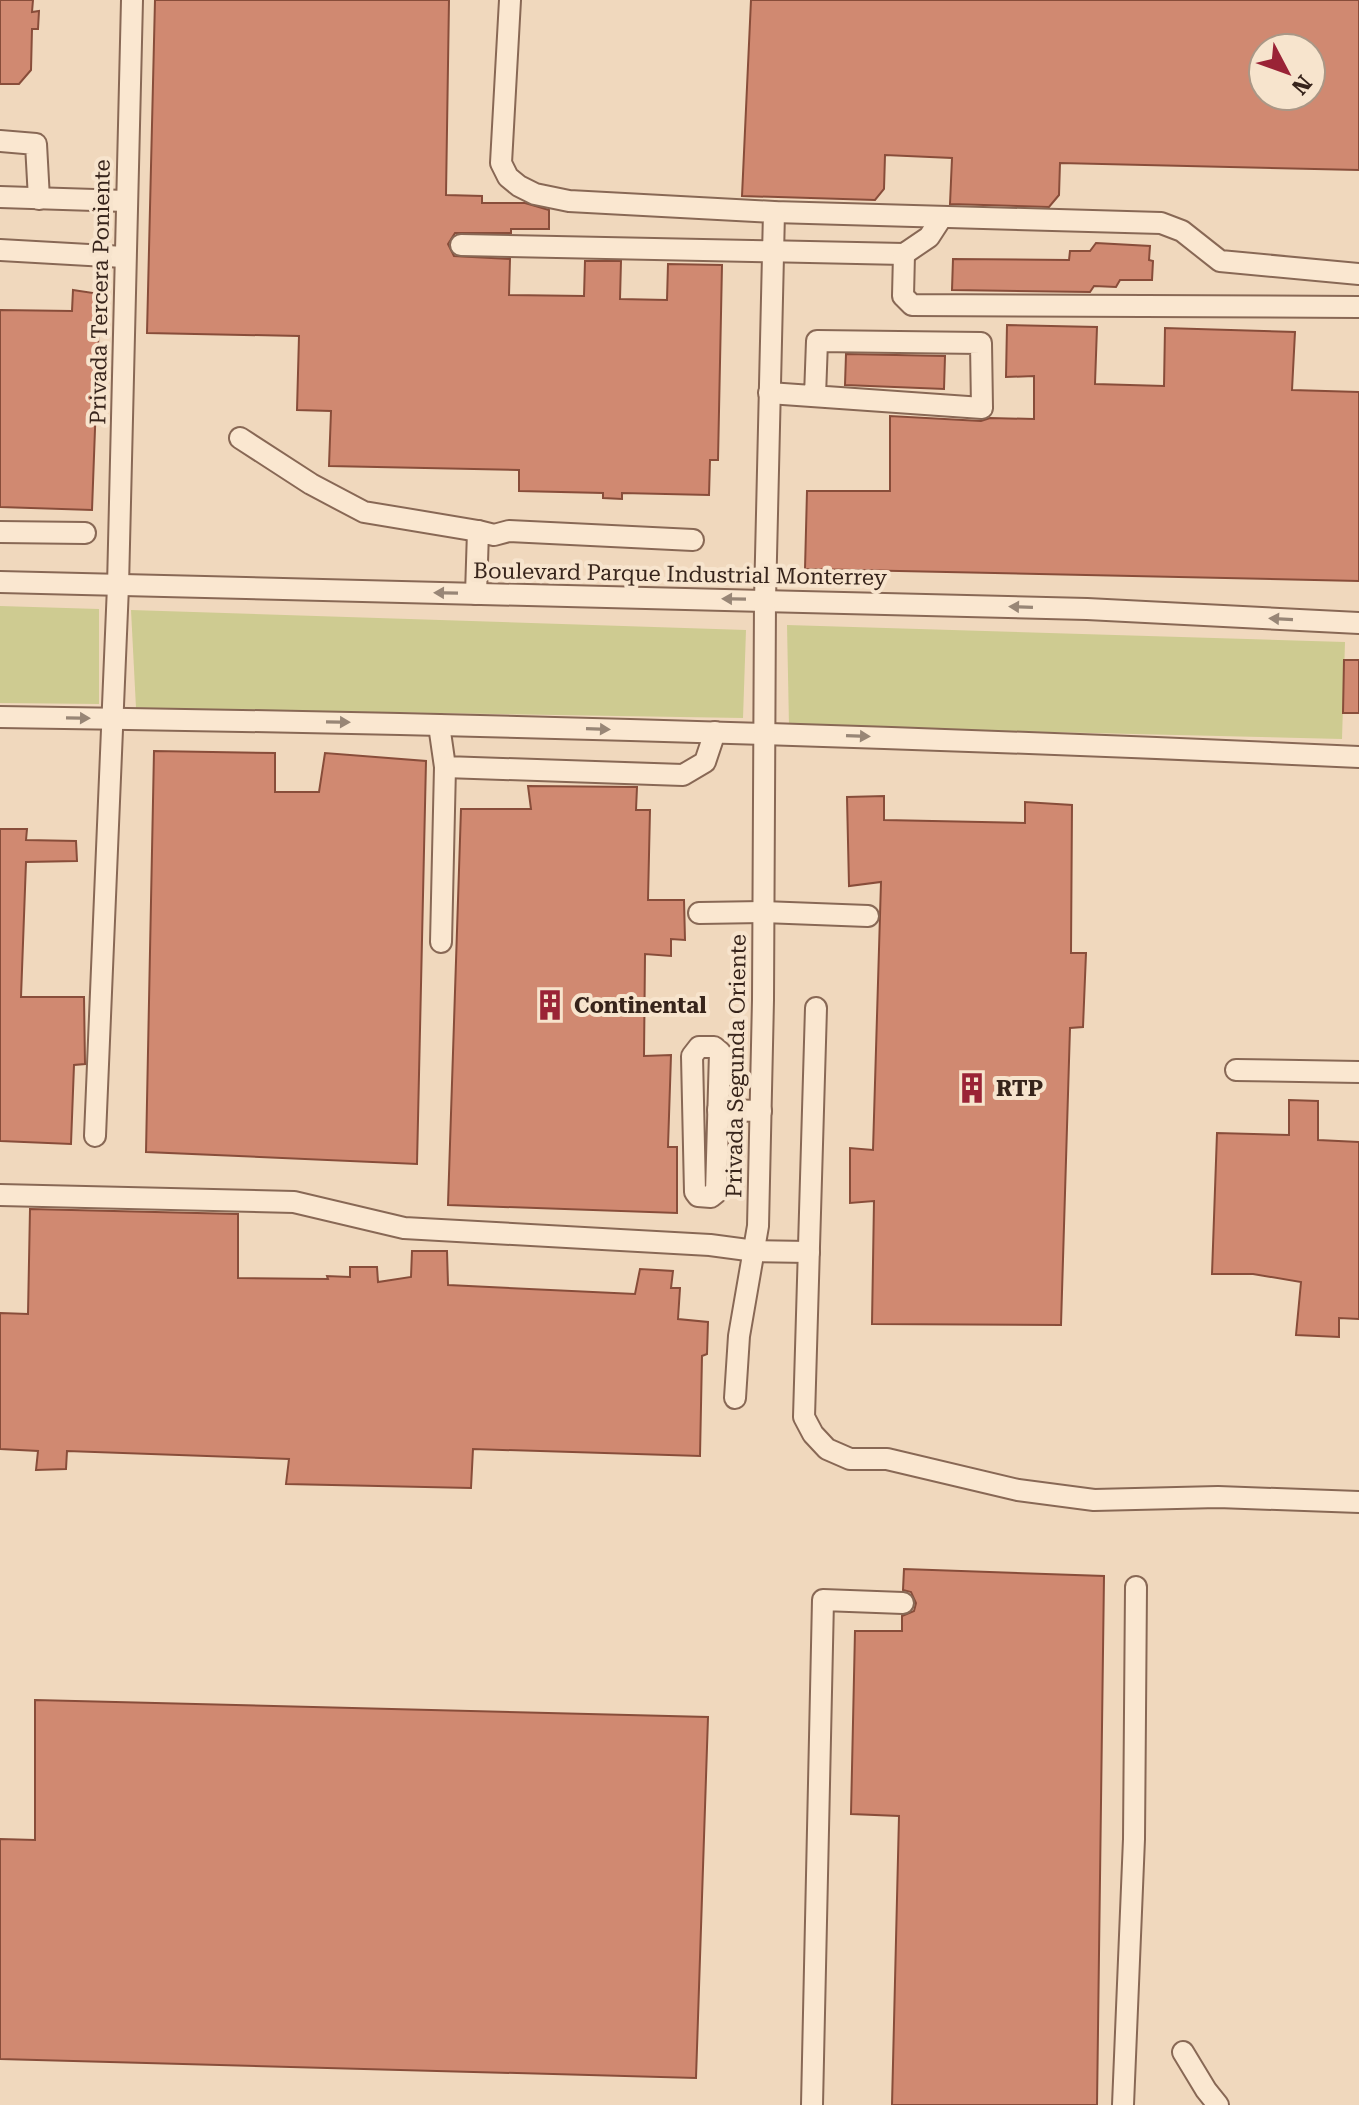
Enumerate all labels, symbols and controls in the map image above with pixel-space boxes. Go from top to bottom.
north arrow [1247,32,1327,112]
text: N [1287,70,1317,99]
street label: Privada Tercera Poniente [85,159,115,425]
street label: Boulevard Parque Industrial Monterrey [473,558,887,590]
one-way arrow [433,587,458,599]
one-way arrow [721,593,746,606]
one-way arrow [1008,601,1033,613]
one-way arrow [1268,612,1293,625]
one-way arrow [66,712,91,724]
one-way arrow [326,716,351,728]
one-way arrow [586,723,611,735]
one-way arrow [846,730,871,743]
street label: Privada Segunda Oriente [721,934,751,1198]
building icon: Continental [533,988,567,1022]
place label: Continental [574,993,706,1018]
building icon: RTP [955,1071,989,1105]
place label: RTP [996,1076,1043,1101]

